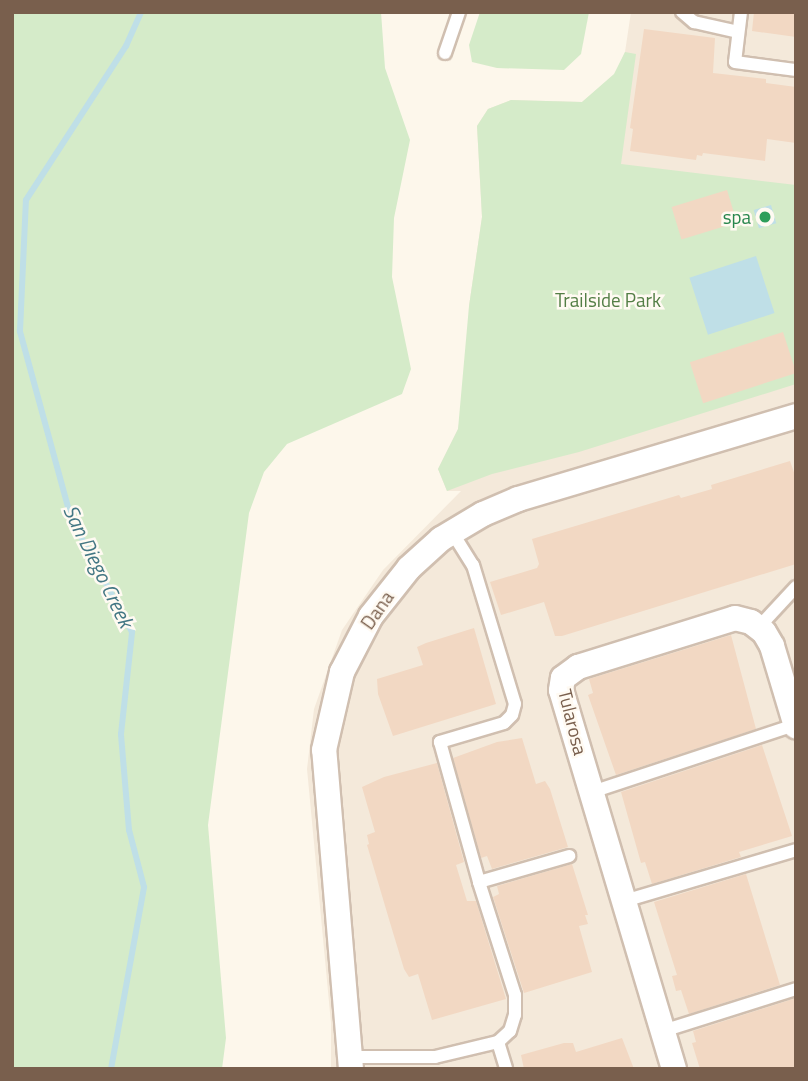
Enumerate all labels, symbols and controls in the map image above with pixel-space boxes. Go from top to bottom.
place label: spa [723,206,751,228]
marker: spa [757,209,773,225]
park label: Trailside Park [555,289,661,311]
water label: San Diego Creek [58,501,140,631]
street label: Dana [356,586,398,634]
street label: Tularosa [554,687,592,757]

